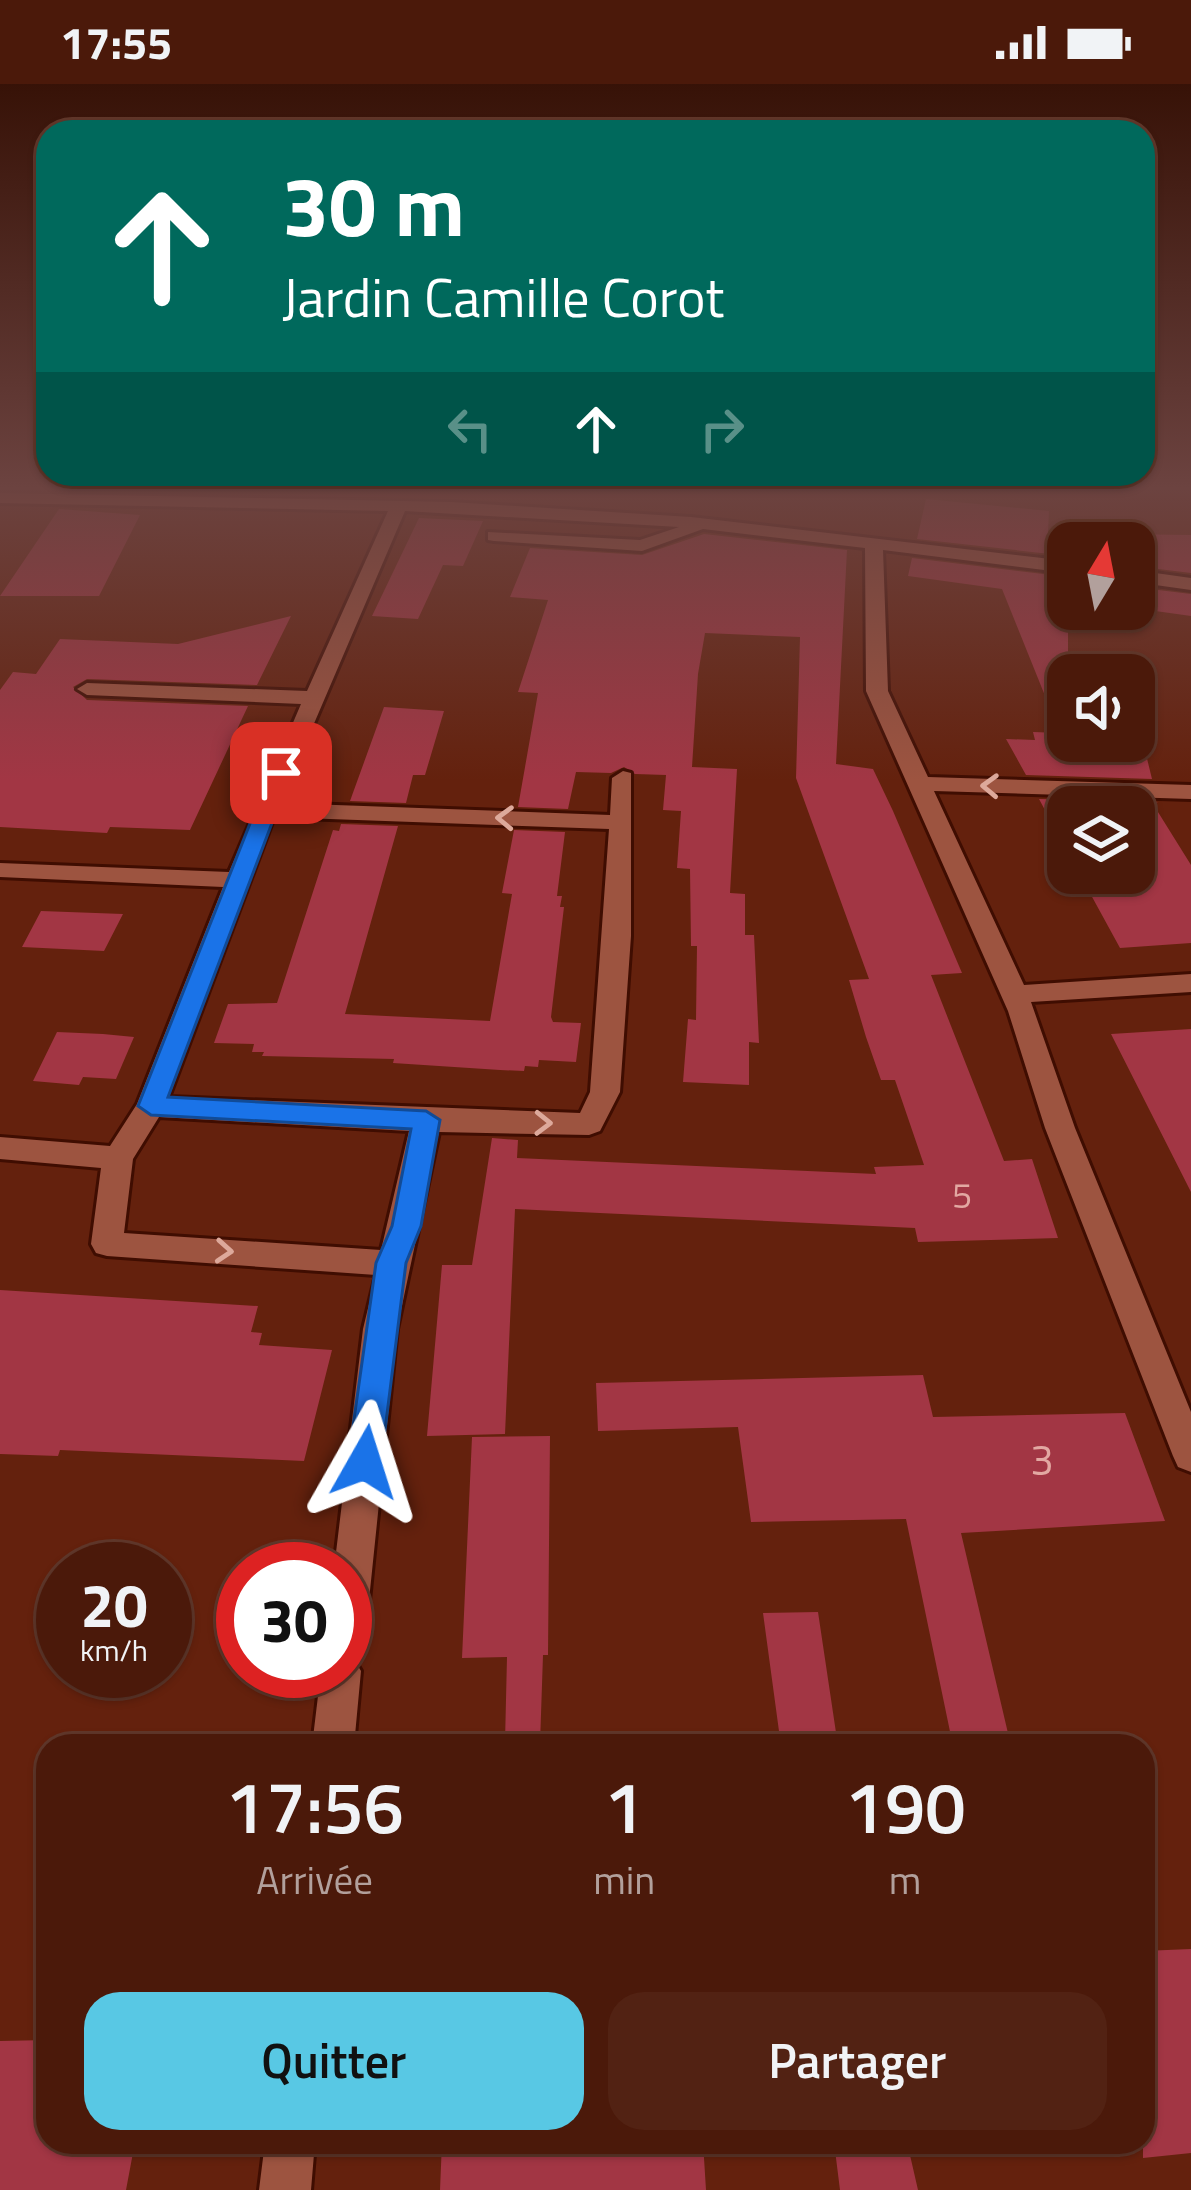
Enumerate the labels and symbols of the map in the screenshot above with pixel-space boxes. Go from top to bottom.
north arrow [1047,522,1155,630]
pin [230,722,332,824]
one-way arrow [980,773,999,799]
one-way arrow [495,806,514,832]
one-way arrow [534,1110,553,1136]
house number: 5 [952,1167,972,1222]
one-way arrow [214,1238,233,1264]
position arrow [302,1399,428,1525]
house number: 3 [1030,1427,1054,1491]
speed limit sign: 30 [216,1542,372,1698]

